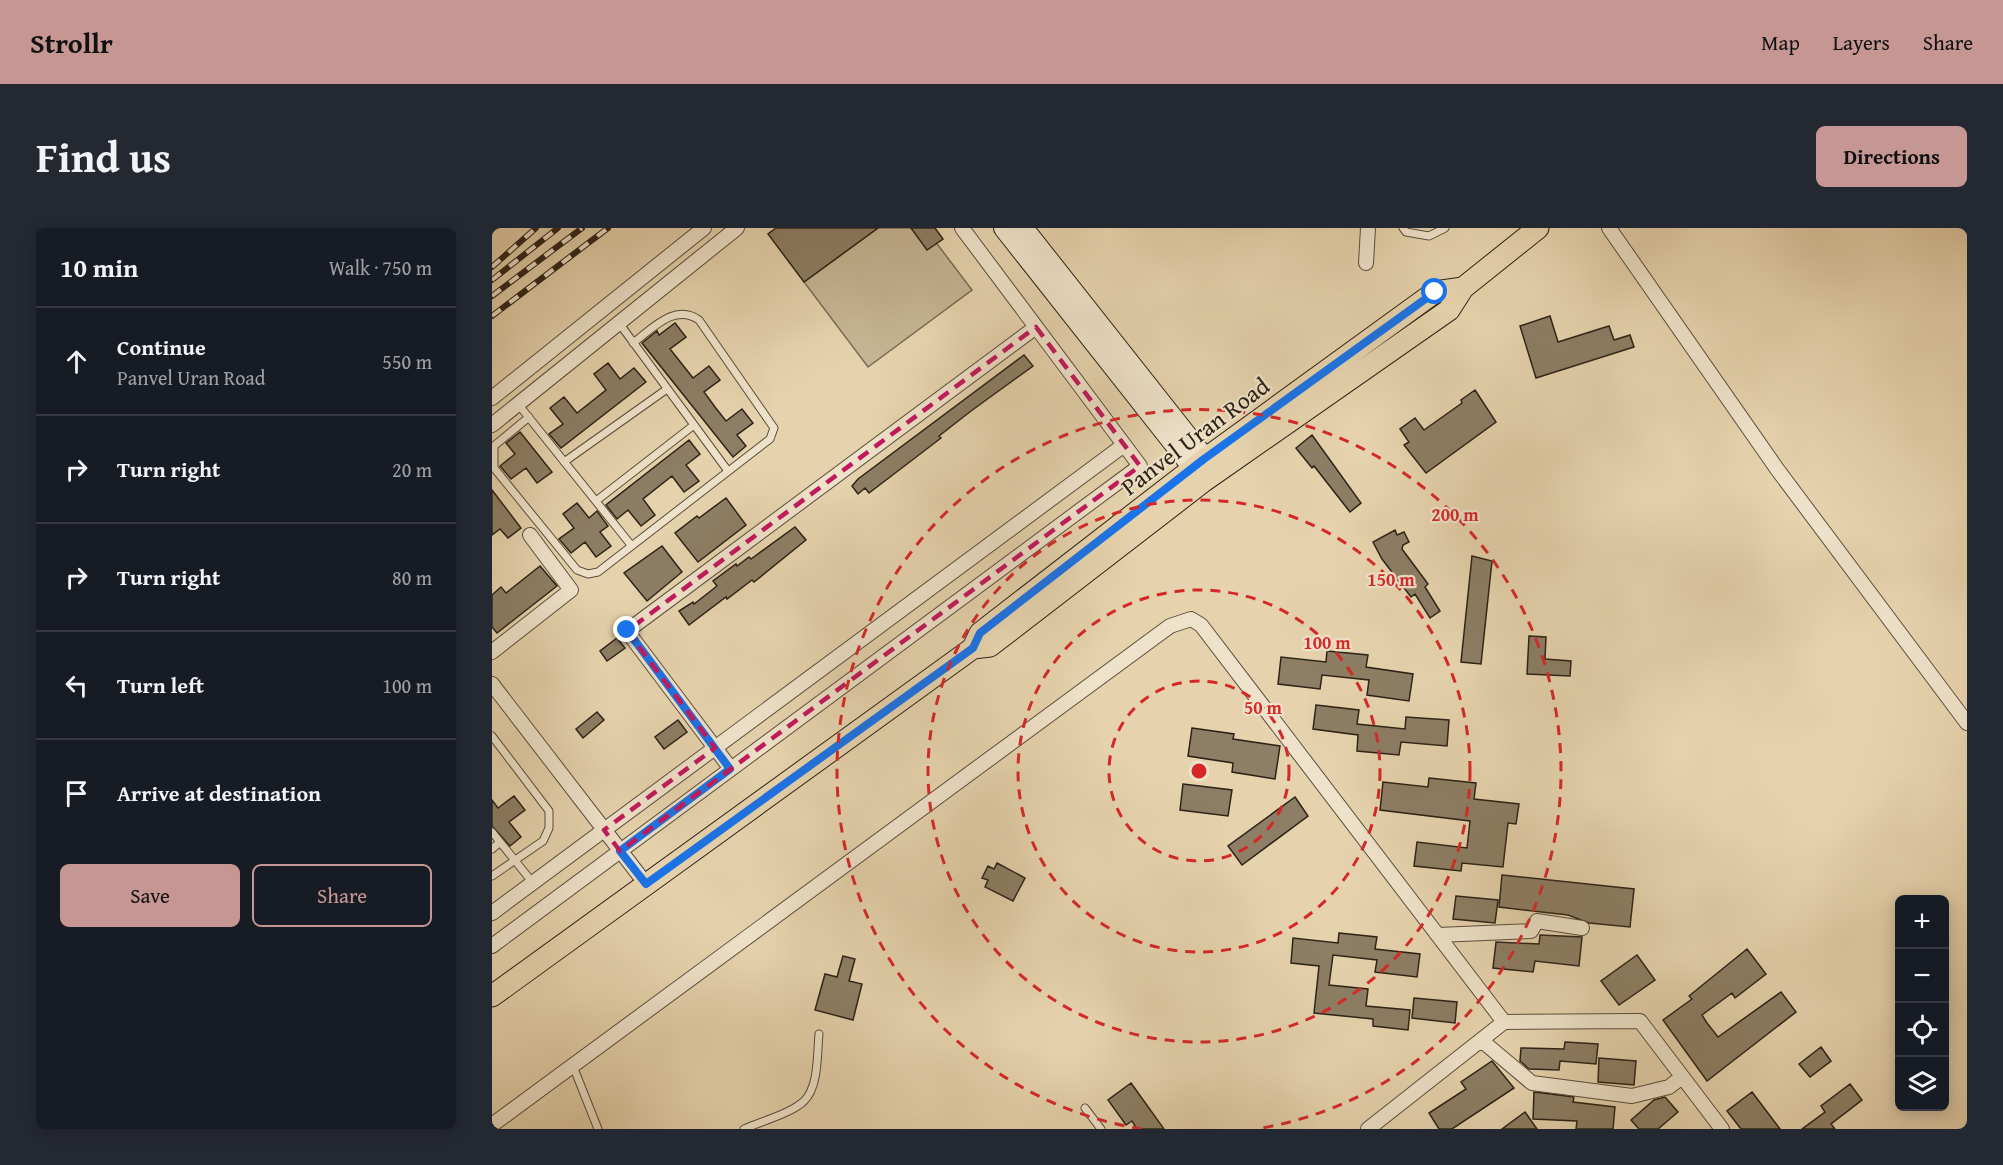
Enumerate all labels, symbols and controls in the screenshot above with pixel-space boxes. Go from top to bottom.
text: Strollr [30,22,113,63]
text: Map [1761,27,1800,58]
text: Layers [1833,27,1890,58]
text: Share [1923,27,1973,58]
text: Find us [36,126,171,187]
button: Directions [1816,126,1967,187]
text: 10 min [60,248,138,287]
text: Walk · 750 m [329,253,432,282]
route start [1421,278,1447,304]
text: Continue [117,331,206,363]
icon: ahead [60,345,93,378]
text: 550 m [382,347,432,376]
text: Panvel Uran Road [117,363,265,392]
street label: Panvel Uran Road [1113,368,1277,504]
icon: right [60,453,93,486]
text: Turn right [117,453,220,485]
text: 20 m [392,455,432,484]
text: 200 m [1431,501,1479,528]
icon: right [60,561,93,594]
text: Turn right [117,561,220,593]
text: 80 m [392,563,432,592]
text: 150 m [1367,566,1415,593]
route end [613,616,639,642]
text: 100 m [1303,629,1351,656]
icon: left [60,669,93,702]
text: Turn left [117,669,204,701]
text: 100 m [382,671,432,700]
text: 50 m [1244,694,1283,721]
centre of rings [1189,761,1209,781]
icon: arrive [60,777,93,810]
text: Arrive at destination [117,777,321,809]
button: Save [60,864,240,927]
button: Share [252,864,432,927]
map controls [1895,895,1949,1111]
button: + [1895,895,1949,949]
button: − [1895,949,1949,1003]
button: locate [1895,1003,1949,1057]
button: layers [1895,1057,1949,1111]

